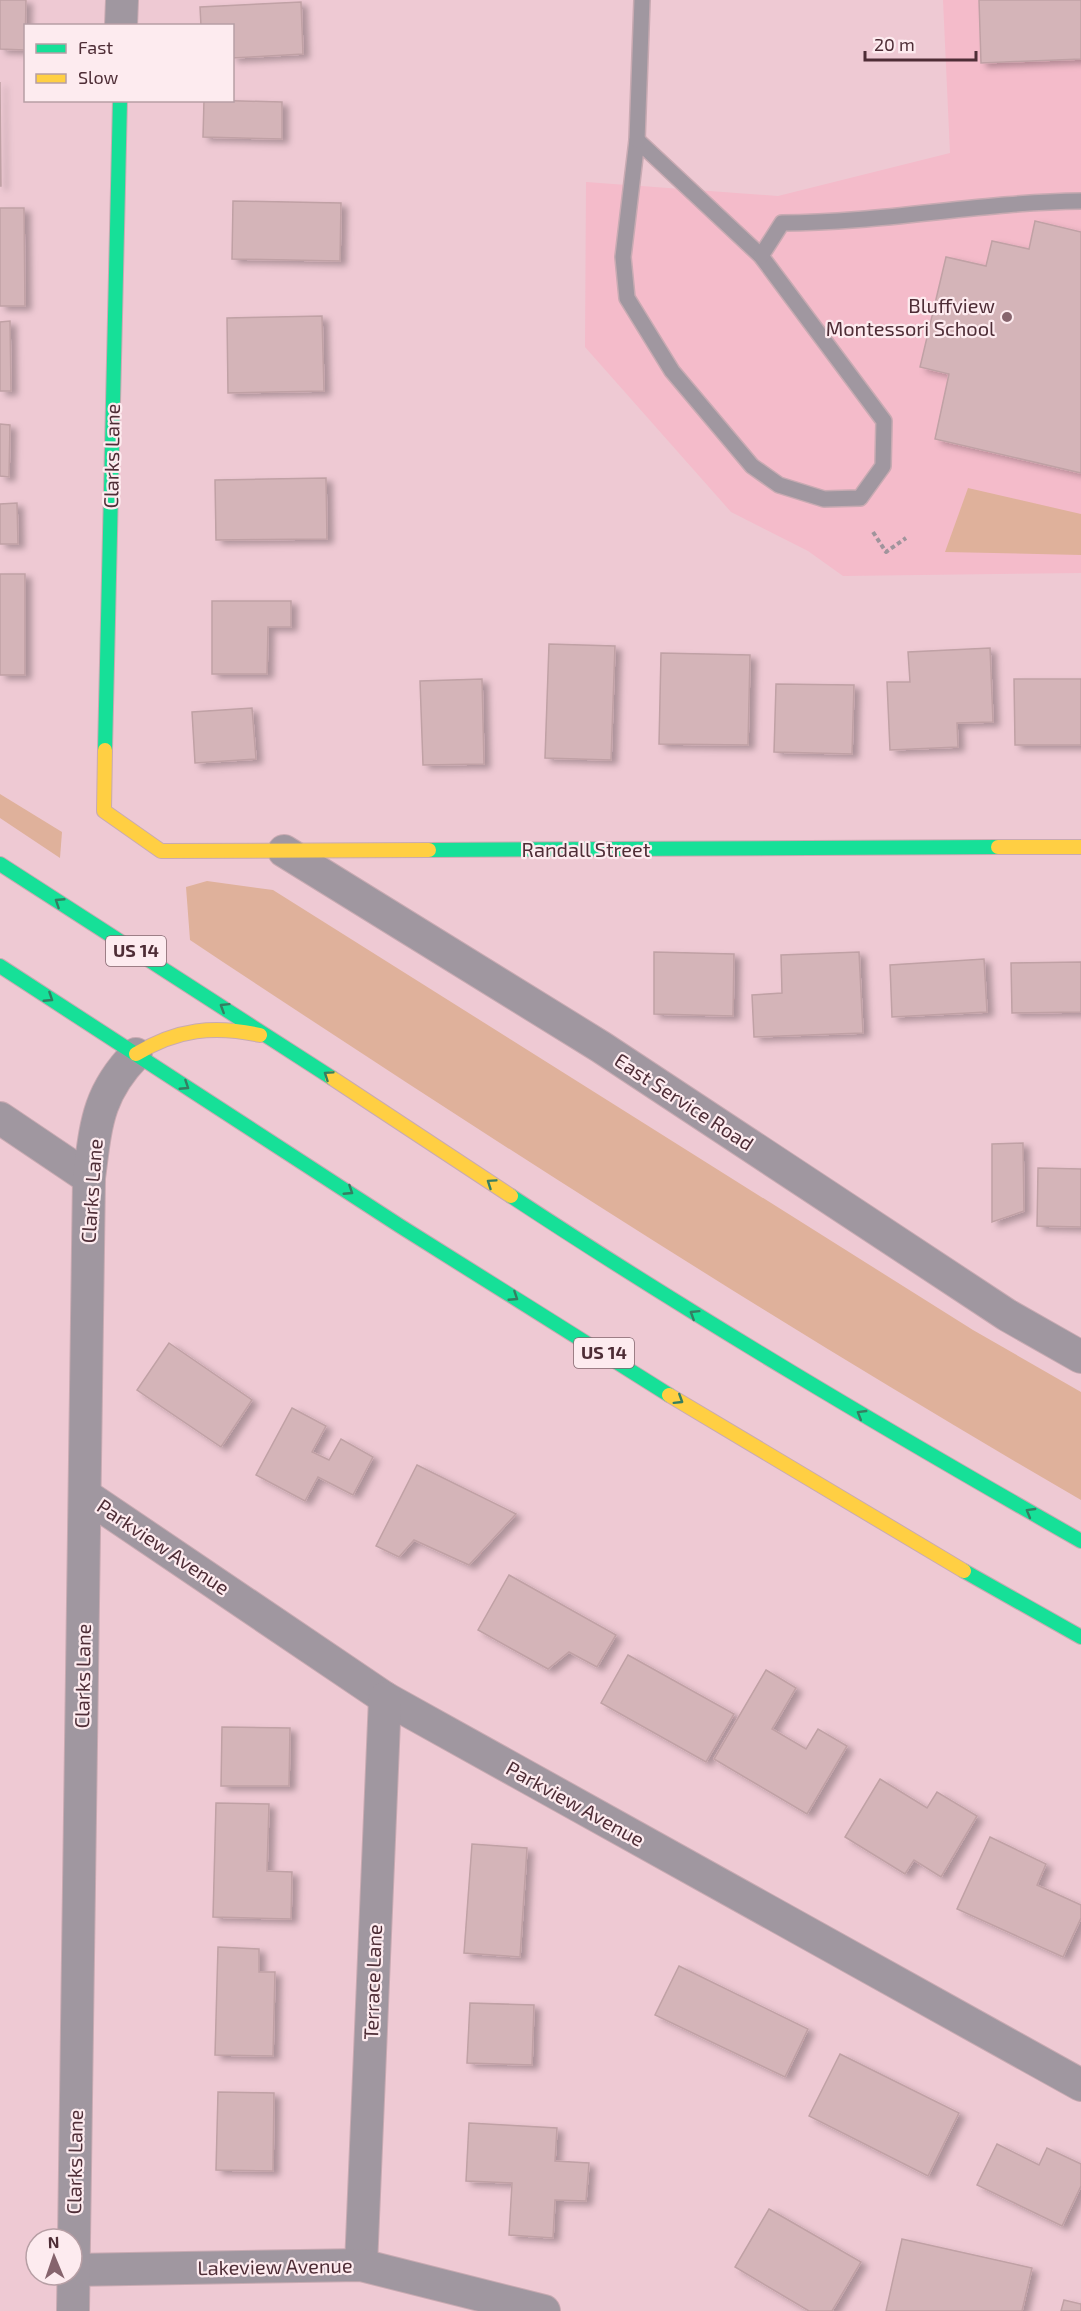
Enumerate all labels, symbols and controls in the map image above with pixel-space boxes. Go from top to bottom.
legend [24,24,234,102]
scale bar [865,24,976,62]
text: 20 m [874,33,915,55]
text: Fast [78,36,113,58]
text: Slow [78,66,119,88]
place label: Bluffview Montessori School [826,293,995,340]
marker: Bluffview Montessori School [1000,310,1014,324]
street label: Clarks Lane [98,403,124,509]
street label: Randall Street [522,837,651,861]
one-way arrow [55,899,66,910]
road number: US 14 [106,936,166,966]
one-way arrow [42,991,53,1002]
one-way arrow [220,1003,231,1014]
street label: East Service Road [611,1047,759,1155]
one-way arrow [324,1072,335,1083]
one-way arrow [178,1079,189,1090]
street label: Clarks Lane [75,1138,107,1244]
one-way arrow [486,1180,497,1191]
one-way arrow [343,1184,354,1195]
one-way arrow [507,1289,518,1300]
one-way arrow [690,1310,701,1321]
road number: US 14 [574,1338,634,1368]
one-way arrow [673,1392,683,1404]
one-way arrow [857,1410,867,1422]
street label: Parkview Avenue [93,1493,234,1599]
one-way arrow [1026,1508,1036,1520]
street label: Clarks Lane [69,1623,95,1729]
street label: Parkview Avenue [502,1755,649,1851]
street label: Terrace Lane [358,1924,386,2040]
street label: Clarks Lane [61,2109,87,2215]
north arrow [24,2227,84,2287]
text: N [47,2232,60,2251]
street label: Lakeview Avenue [197,2253,353,2279]

